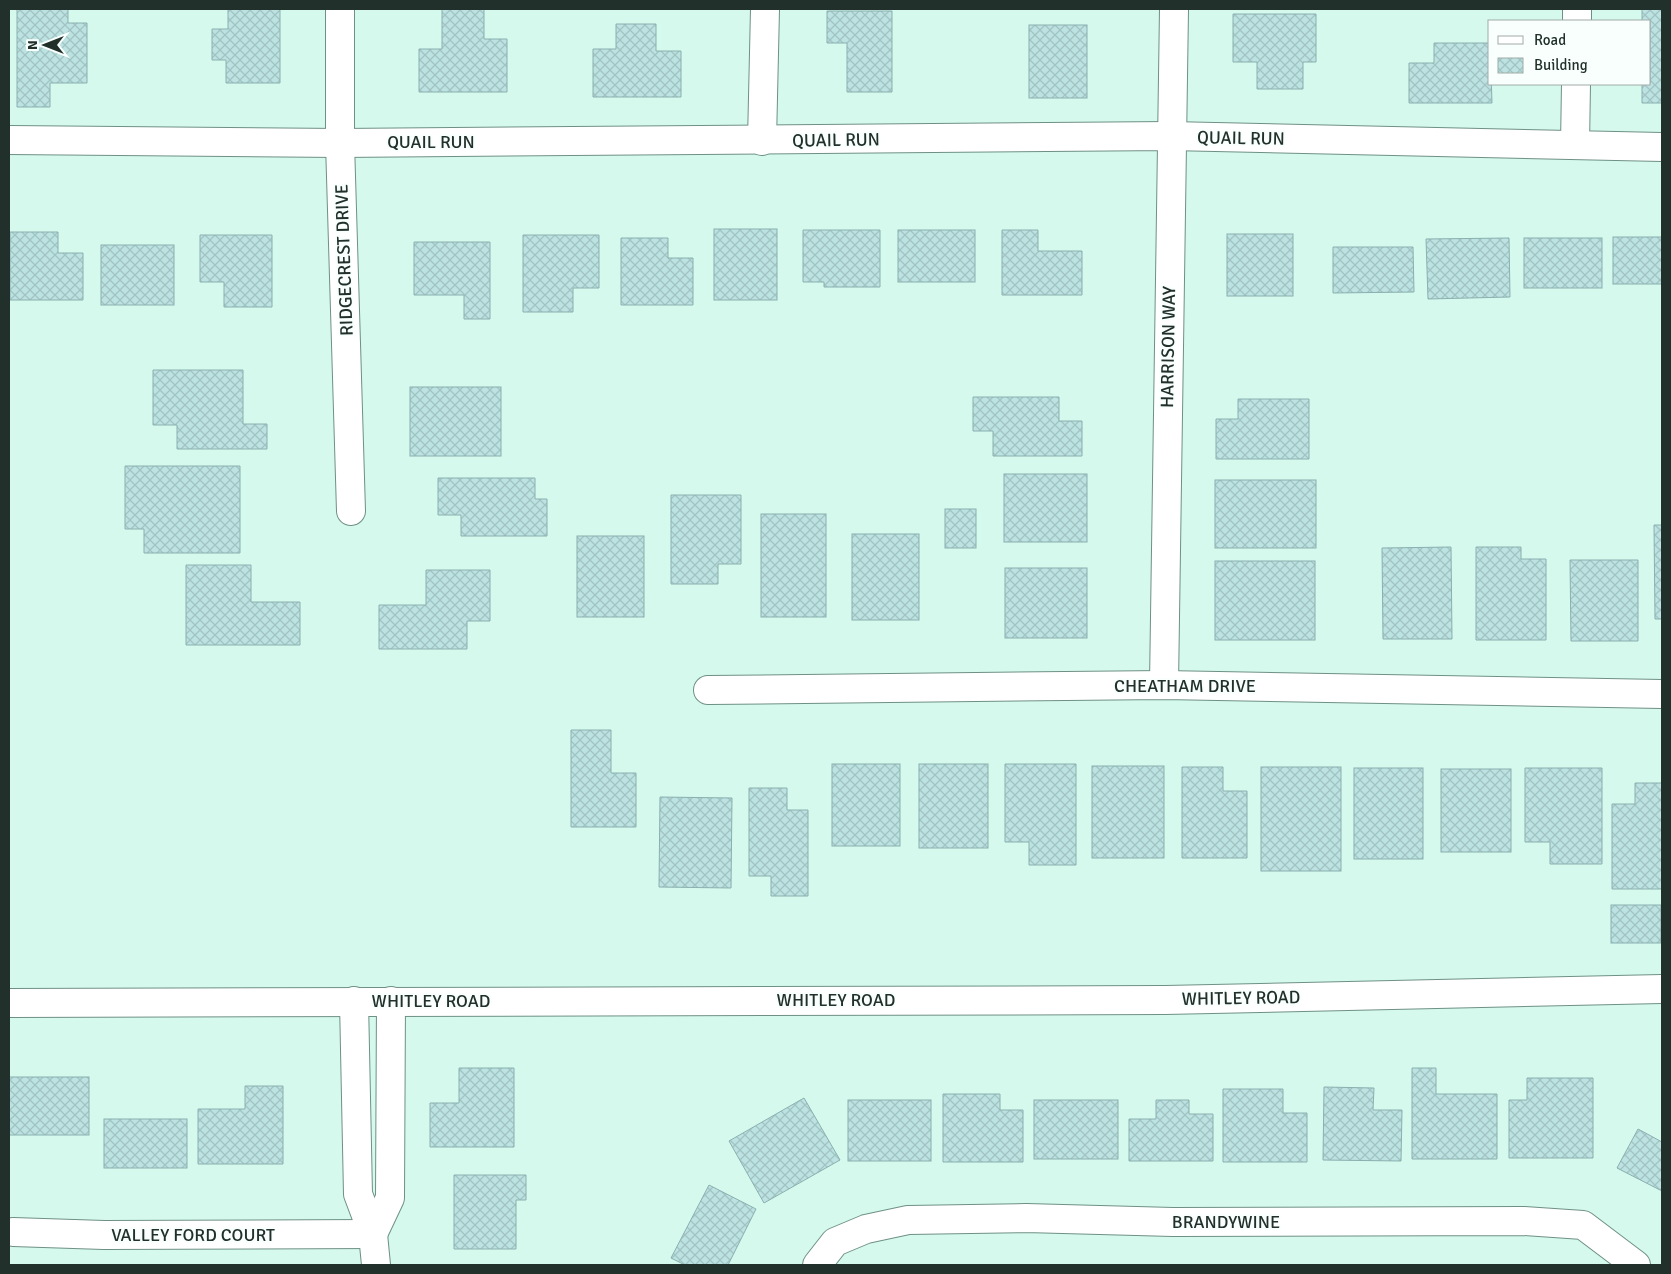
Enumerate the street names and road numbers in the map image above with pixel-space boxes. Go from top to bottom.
street label: QUAIL RUN [1197,126,1285,150]
street label: QUAIL RUN [792,128,880,152]
street label: QUAIL RUN [387,131,475,153]
street label: RIDGECREST DRIVE [330,184,358,336]
street label: HARRISON WAY [1156,286,1180,408]
street label: CHEATHAM DRIVE [1114,675,1256,697]
street label: WHITLEY ROAD [1181,986,1301,1010]
street label: WHITLEY ROAD [777,989,895,1011]
street label: WHITLEY ROAD [372,990,490,1012]
street label: BRANDYWINE [1172,1211,1280,1233]
street label: VALLEY FORD COURT [111,1224,275,1246]

